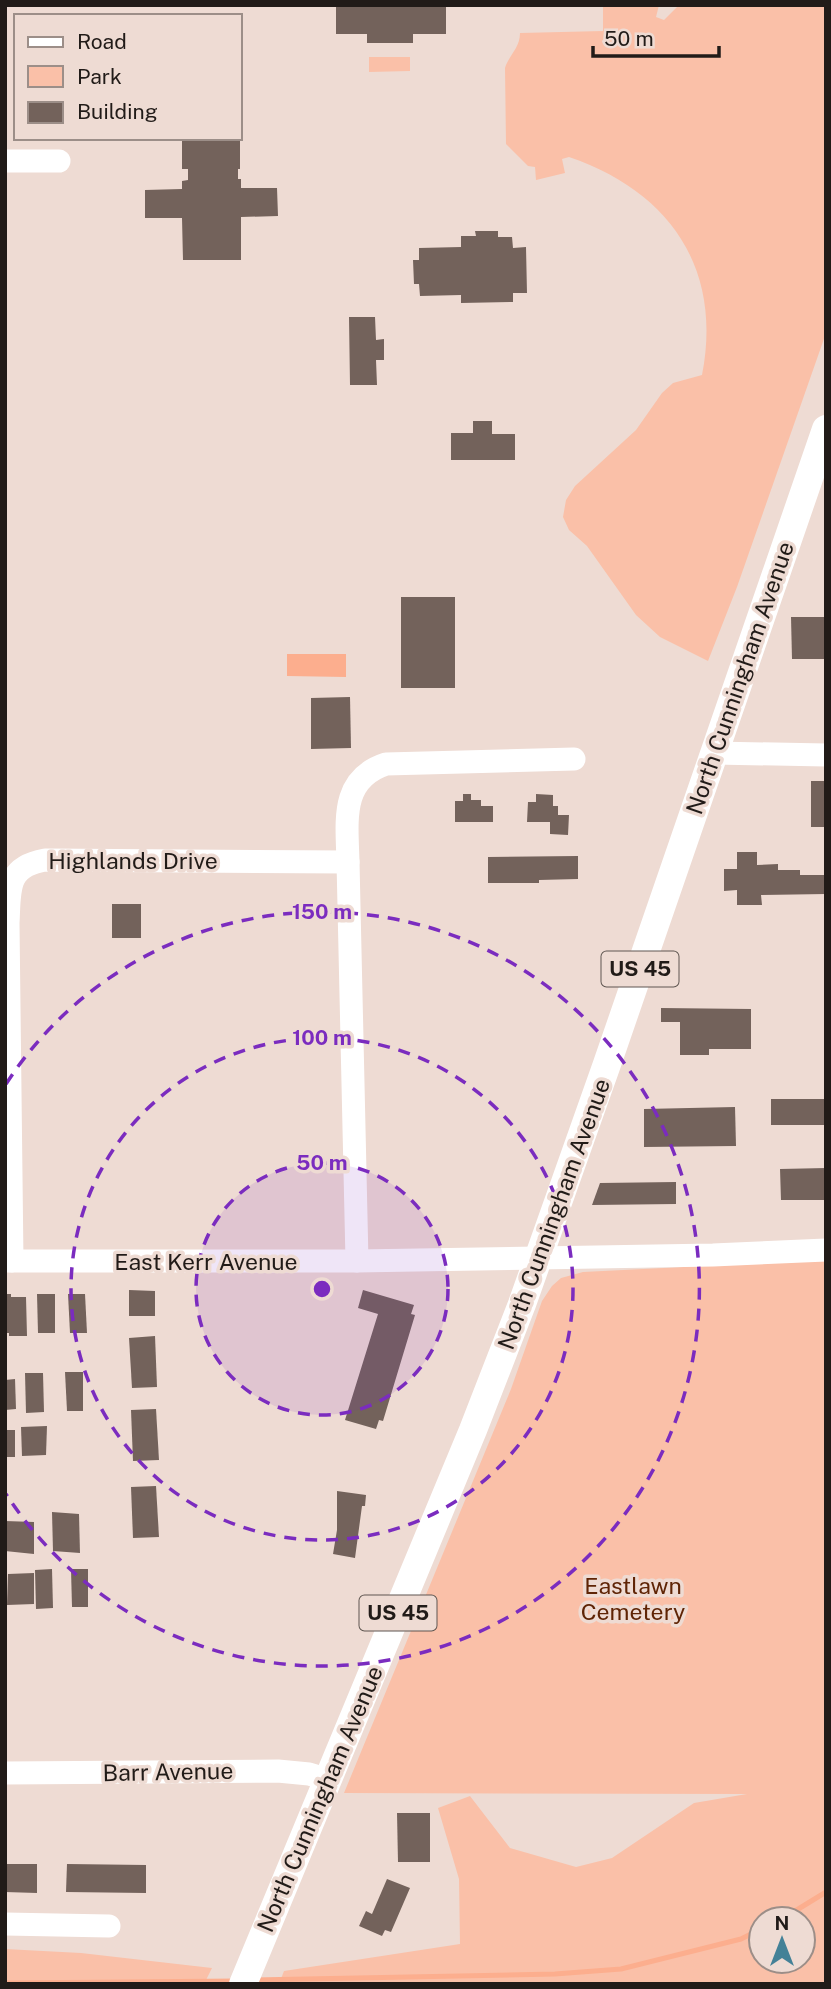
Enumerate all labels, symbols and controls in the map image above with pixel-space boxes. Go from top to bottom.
legend [14,14,242,140]
scale bar [593,14,719,58]
text: 50 m [604,26,654,51]
text: Road [77,29,127,54]
text: Park [77,64,122,89]
text: Building [77,99,158,124]
street label: North Cunningham Avenue [680,538,799,818]
street label: Highlands Drive [48,847,218,874]
text: 150 m [292,899,352,924]
road number: US 45 [602,951,678,986]
text: 100 m [292,1025,352,1050]
street label: North Cunningham Avenue [492,1075,615,1353]
text: 50 m [296,1150,348,1175]
street label: East Kerr Avenue [114,1248,298,1275]
centre of rings [310,1277,334,1301]
park label: Eastlawn Cemetery [581,1572,685,1625]
road number: US 45 [360,1596,436,1630]
street label: North Cunningham Avenue [251,1662,388,1936]
street label: Barr Avenue [102,1757,234,1786]
north arrow [747,1905,817,1975]
text: N [775,1912,789,1934]

